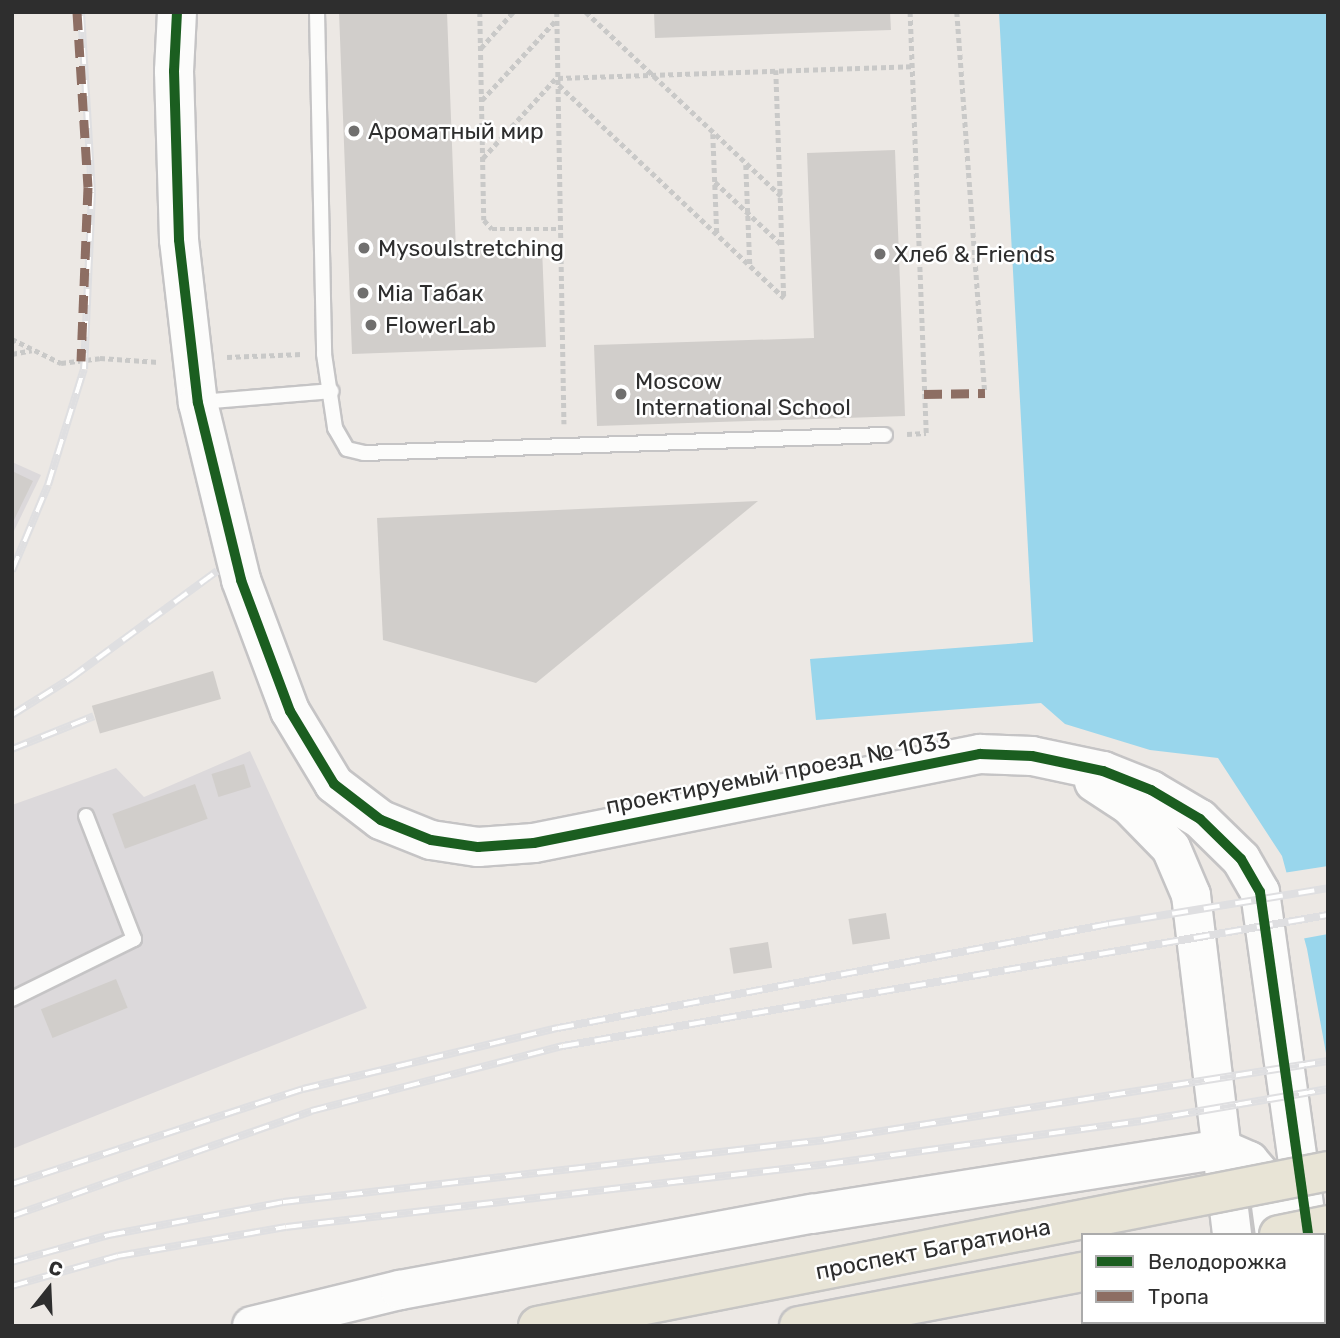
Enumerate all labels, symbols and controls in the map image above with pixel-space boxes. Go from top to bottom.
place label: Ароматный мир [368,117,544,145]
marker: Ароматный мир [346,123,362,139]
place label: Mysoulstretching [378,234,564,262]
marker: Mysoulstretching [356,240,372,256]
place label: Хлеб & Friends [894,240,1055,268]
marker: Хлеб & Friends [872,246,888,262]
place label: Mia Табак [377,279,484,307]
marker: Mia Табак [355,285,371,301]
place label: FlowerLab [385,311,496,339]
marker: FlowerLab [363,317,379,333]
place label: Moscow International School [635,367,851,421]
marker: Moscow International School [613,386,629,402]
street label: проектируемый проезд № 1033 [603,726,953,820]
street label: проспект Багратиона [813,1213,1053,1285]
legend [1081,1233,1326,1324]
text: Велодорожка [1148,1249,1287,1274]
north arrow [14,1254,84,1324]
text: С [46,1256,66,1282]
text: Тропа [1148,1284,1209,1309]

